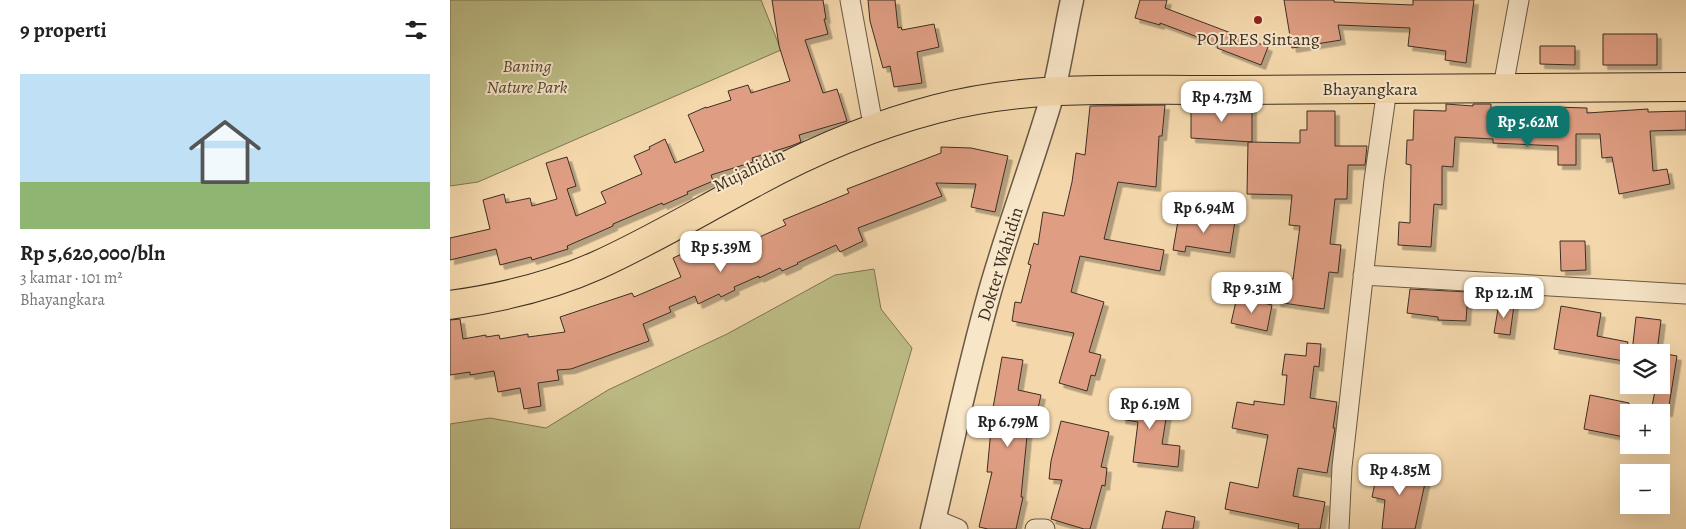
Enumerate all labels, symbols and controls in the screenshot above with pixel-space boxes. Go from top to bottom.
marker: POLRES Sintang [1252,14,1264,26]
text: 9 properti [20,16,107,44]
icon: filters [402,16,430,44]
place label: POLRES Sintang [1196,27,1320,51]
park label: Baning Nature Park [486,54,568,99]
street label: Bhayangkara [1322,77,1418,101]
pin: Rp 4.73M [1170,80,1274,123]
text: Rp 4.73M [1192,86,1252,108]
pin: Rp 5.62M [1476,106,1580,148]
icon: home [180,107,270,197]
text: Rp 5.62M [1497,111,1559,133]
street label: Mujahidin [709,142,789,198]
pin: Rp 6.94M [1152,192,1256,234]
text: Rp 6.94M [1173,197,1235,219]
street label: Dokter Wahidin [971,204,1029,324]
pin: Rp 5.39M [669,230,773,273]
text: Rp 5.39M [691,236,751,258]
text: Rp 5,620,000/bln [20,239,165,267]
text: 3 kamar · 101 m² [20,267,123,289]
pin: Rp 9.31M [1200,272,1304,314]
pin: Rp 12.1M [1452,276,1556,319]
text: Rp 9.31M [1222,277,1282,299]
text: Rp 12.1M [1475,282,1533,304]
text: Bhayangkara [20,289,105,311]
map controls [1620,344,1670,514]
button: layers [1620,344,1670,394]
pin: Rp 6.19M [1098,388,1202,430]
text: Rp 6.19M [1120,393,1180,415]
button: + [1620,404,1670,454]
pin: Rp 6.79M [956,406,1060,448]
text: Rp 6.79M [978,411,1038,433]
pin: Rp 4.85M [1348,454,1452,496]
text: Rp 4.85M [1369,459,1431,481]
button: − [1620,464,1670,514]

